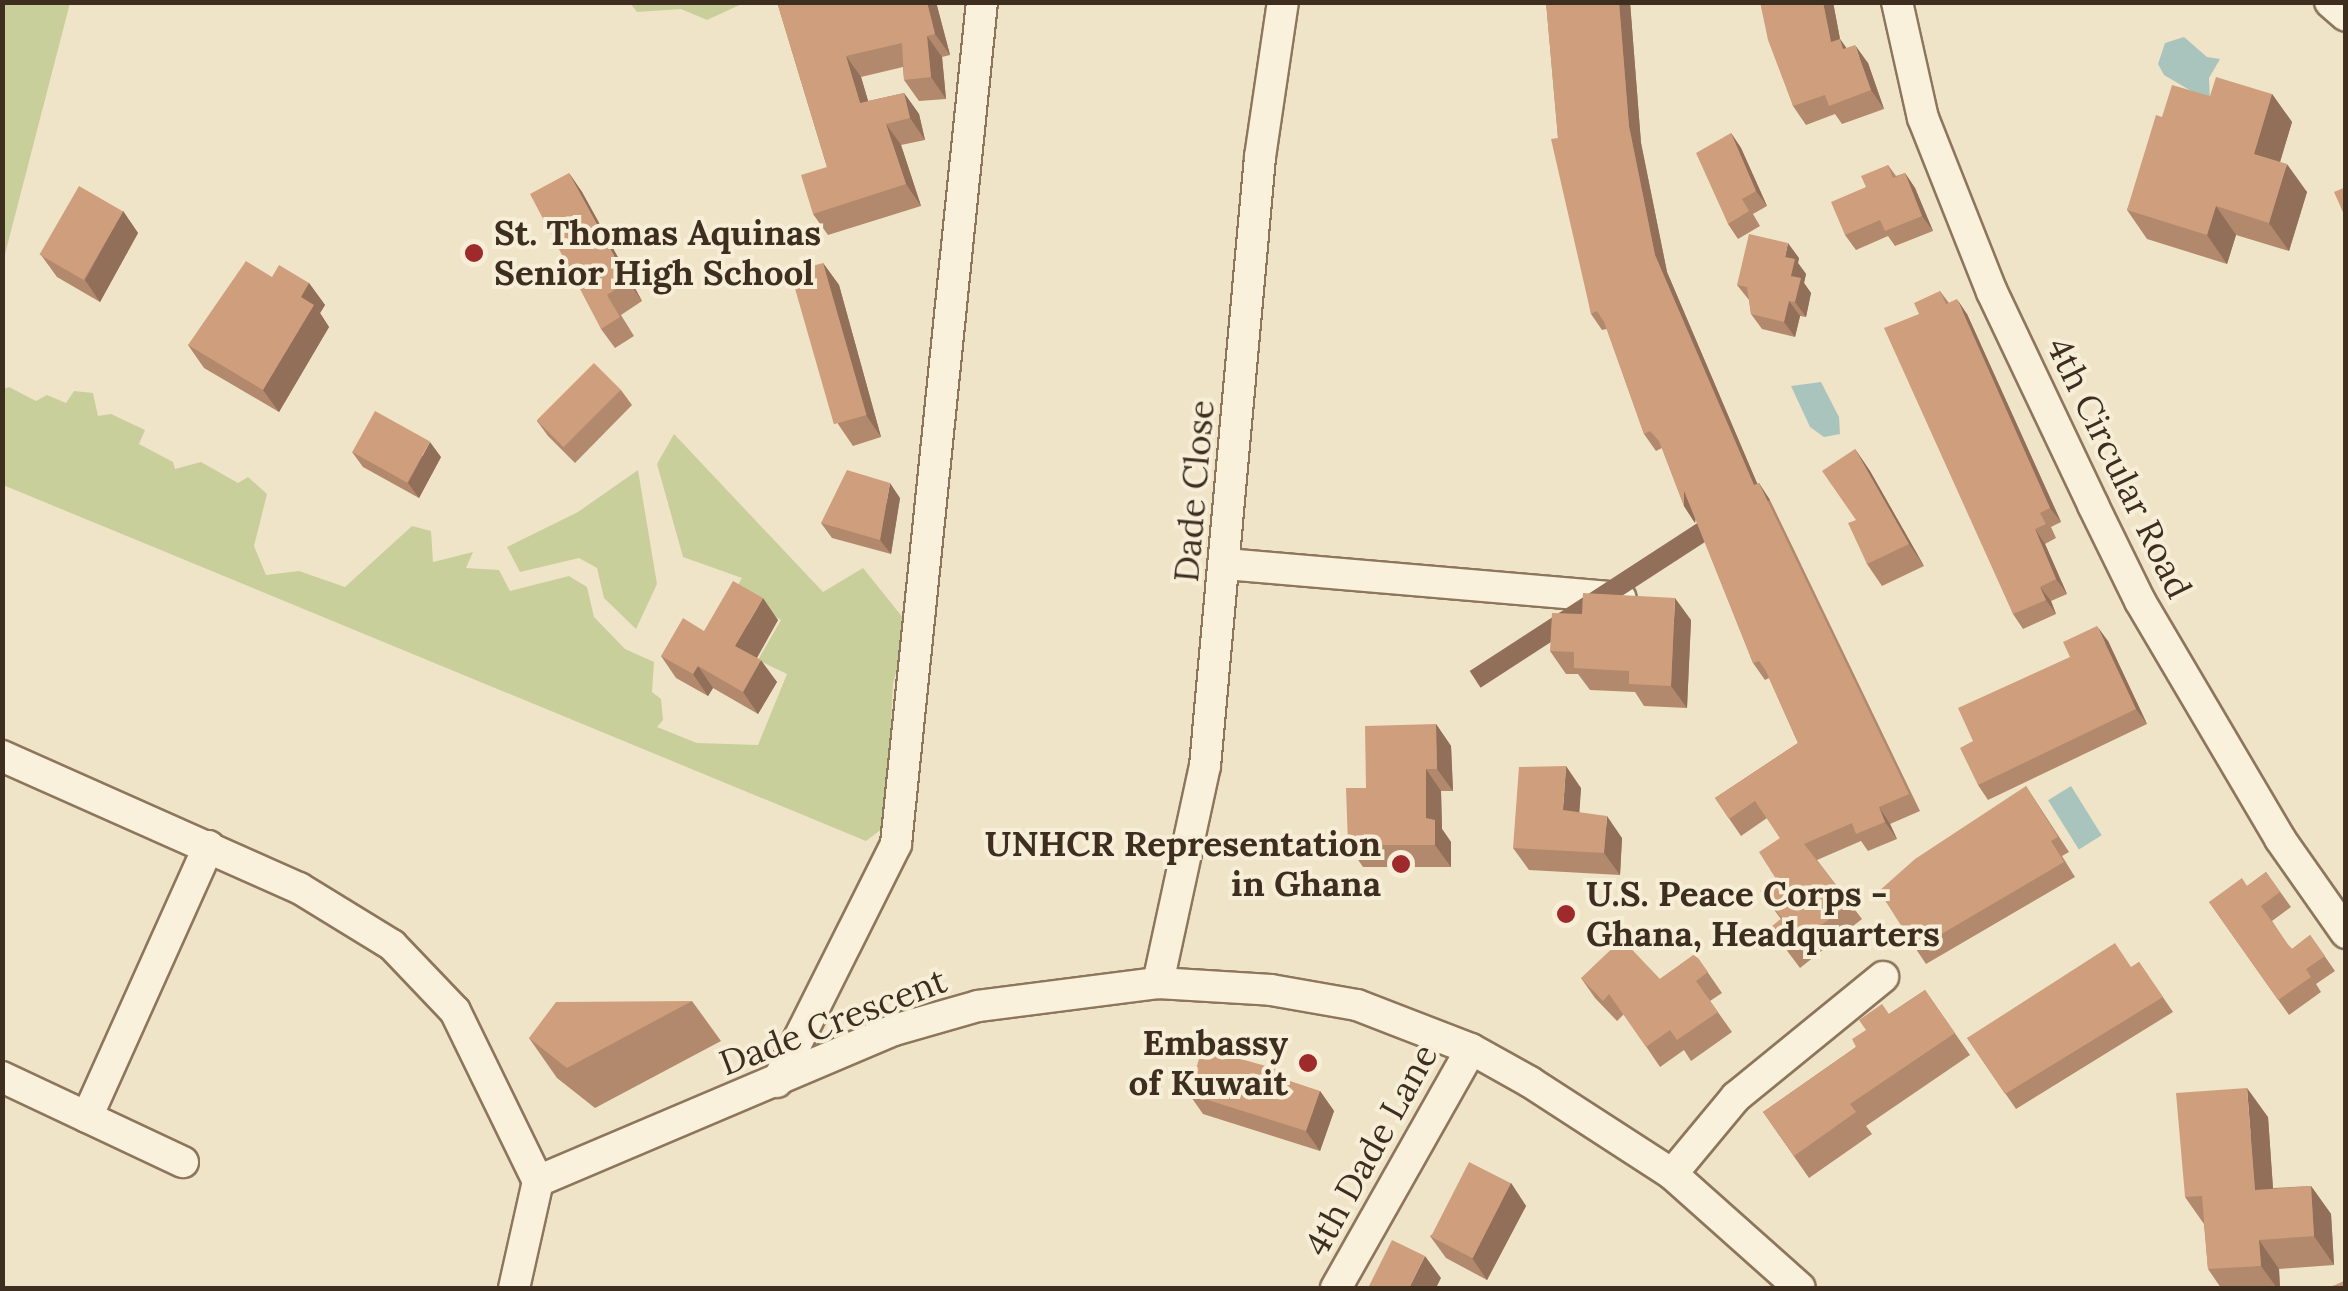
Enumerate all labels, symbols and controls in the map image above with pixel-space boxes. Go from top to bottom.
place label: St. Thomas Aquinas Senior High School [494,212,821,294]
marker: St. Thomas Aquinas Senior High School [463,242,485,264]
street label: 4th Circular Road [2038,331,2200,605]
street label: Dade Close [1165,398,1223,584]
place label: UNHCR Representation in Ghana [985,823,1381,905]
marker: UNHCR Representation in Ghana [1390,853,1412,875]
place label: U.S. Peace Corps - Ghana, Headquarters [1586,873,1940,955]
marker: U.S. Peace Corps - Ghana, Headquarters [1555,903,1577,925]
street label: Dade Crescent [714,959,952,1085]
place label: Embassy of Kuwait [1129,1022,1288,1104]
street label: 4th Dade Lane [1296,1037,1446,1263]
marker: Embassy of Kuwait [1297,1052,1319,1074]

